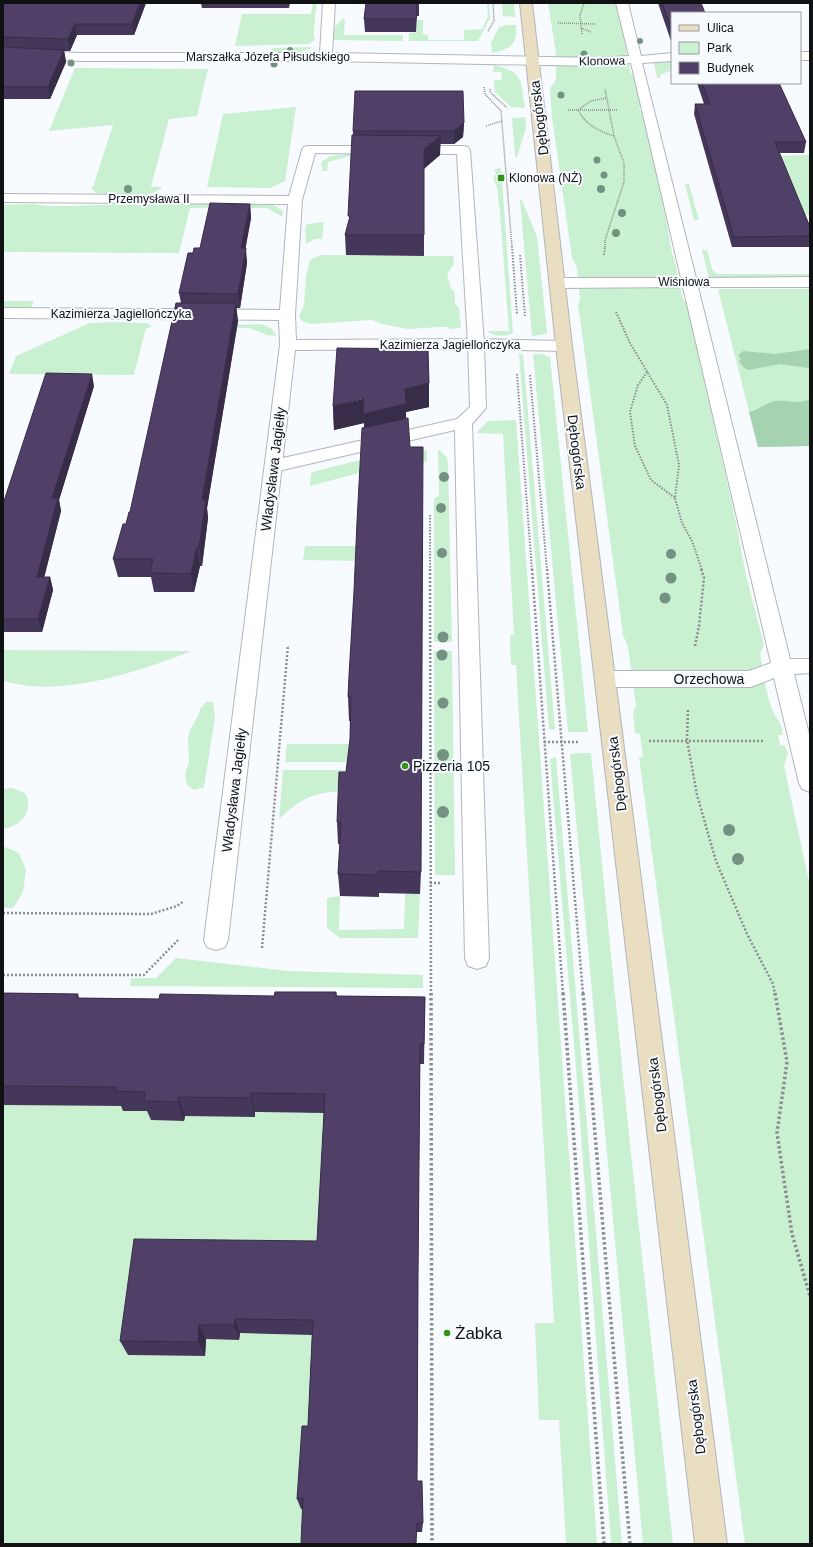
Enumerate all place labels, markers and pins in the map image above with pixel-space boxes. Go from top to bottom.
place label: Klonowa (NŻ) [509,171,582,185]
marker: Klonowa (NŻ) [496,173,506,183]
place label: Pizzeria 105 [413,758,490,774]
marker: Pizzeria 105 [400,761,410,771]
place label: Żabka [455,1324,503,1343]
marker: Żabka [442,1328,452,1338]

